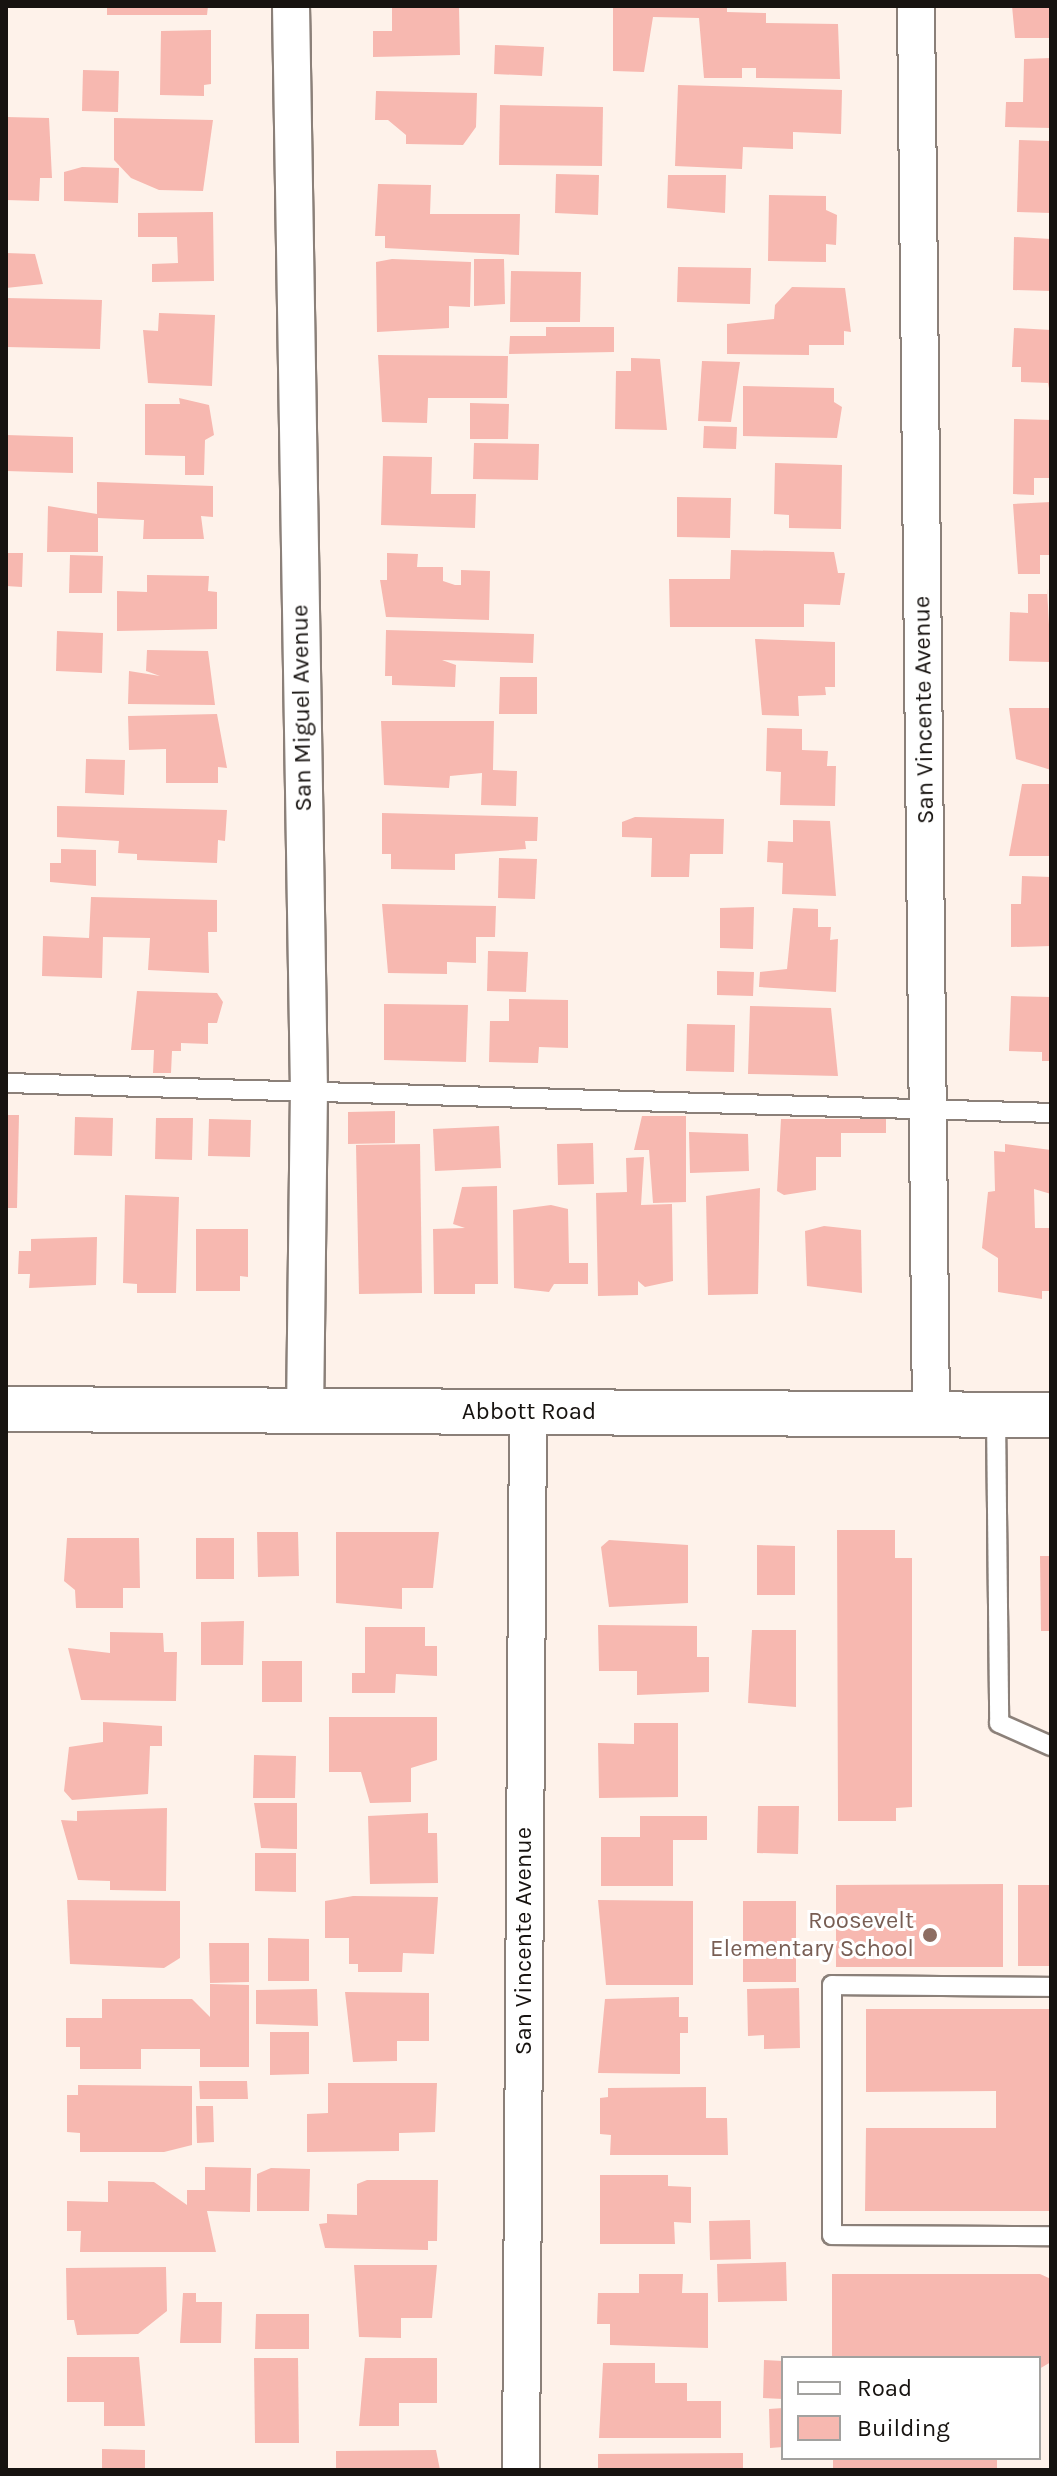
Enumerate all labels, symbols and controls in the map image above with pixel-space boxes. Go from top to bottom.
street label: San Vincente Avenue [908,596,940,824]
street label: San Miguel Avenue [286,604,318,812]
street label: Abbott Road [462,1398,596,1426]
street label: San Vincente Avenue [510,1827,538,2055]
place label: Roosevelt Elementary School [710,1907,914,1963]
marker: Roosevelt Elementary School [921,1926,939,1944]
legend [781,2356,1041,2460]
text: Road [857,2374,912,2402]
text: Building [857,2414,950,2442]

